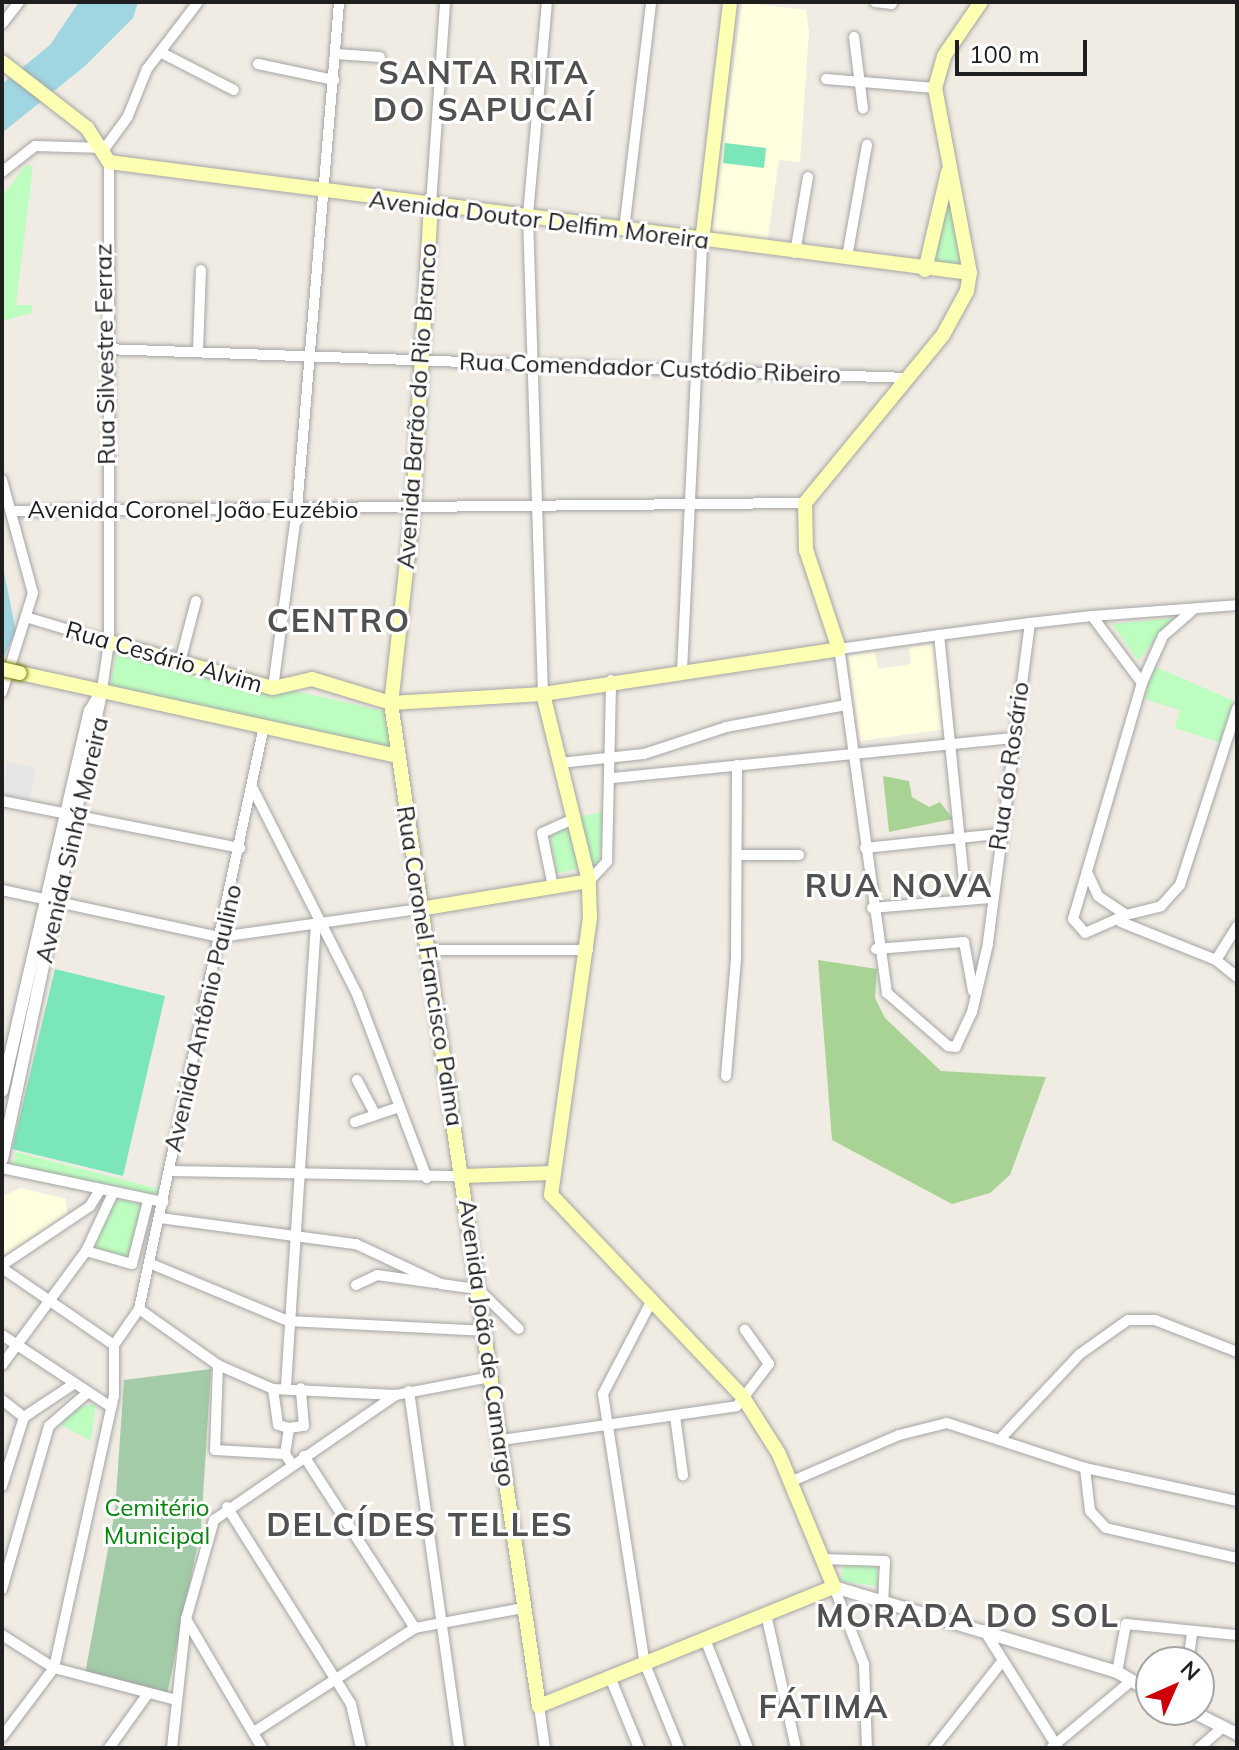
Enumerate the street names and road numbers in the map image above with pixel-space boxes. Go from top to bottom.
street label: Avenida Doutor Delfim Moreira [367,185,711,255]
street label: Avenida Barão do Rio Branco [391,242,443,570]
street label: Rua Silvestre Ferraz [89,243,121,465]
street label: Rua Comendador Custódio Ribeiro [459,347,841,389]
street label: Avenida Coronel João Euzébio [27,496,359,524]
street label: Rua Cesário Alvim [62,615,266,699]
street label: Rua do Rosário [983,680,1035,852]
street label: Avenida Sinhá Moreira [30,714,114,966]
street label: Rua Coronel Francisco Palma [390,804,470,1128]
street label: Avenida Antônio Paulino [158,882,248,1154]
street label: Avenida João de Camargo [453,1198,521,1488]

